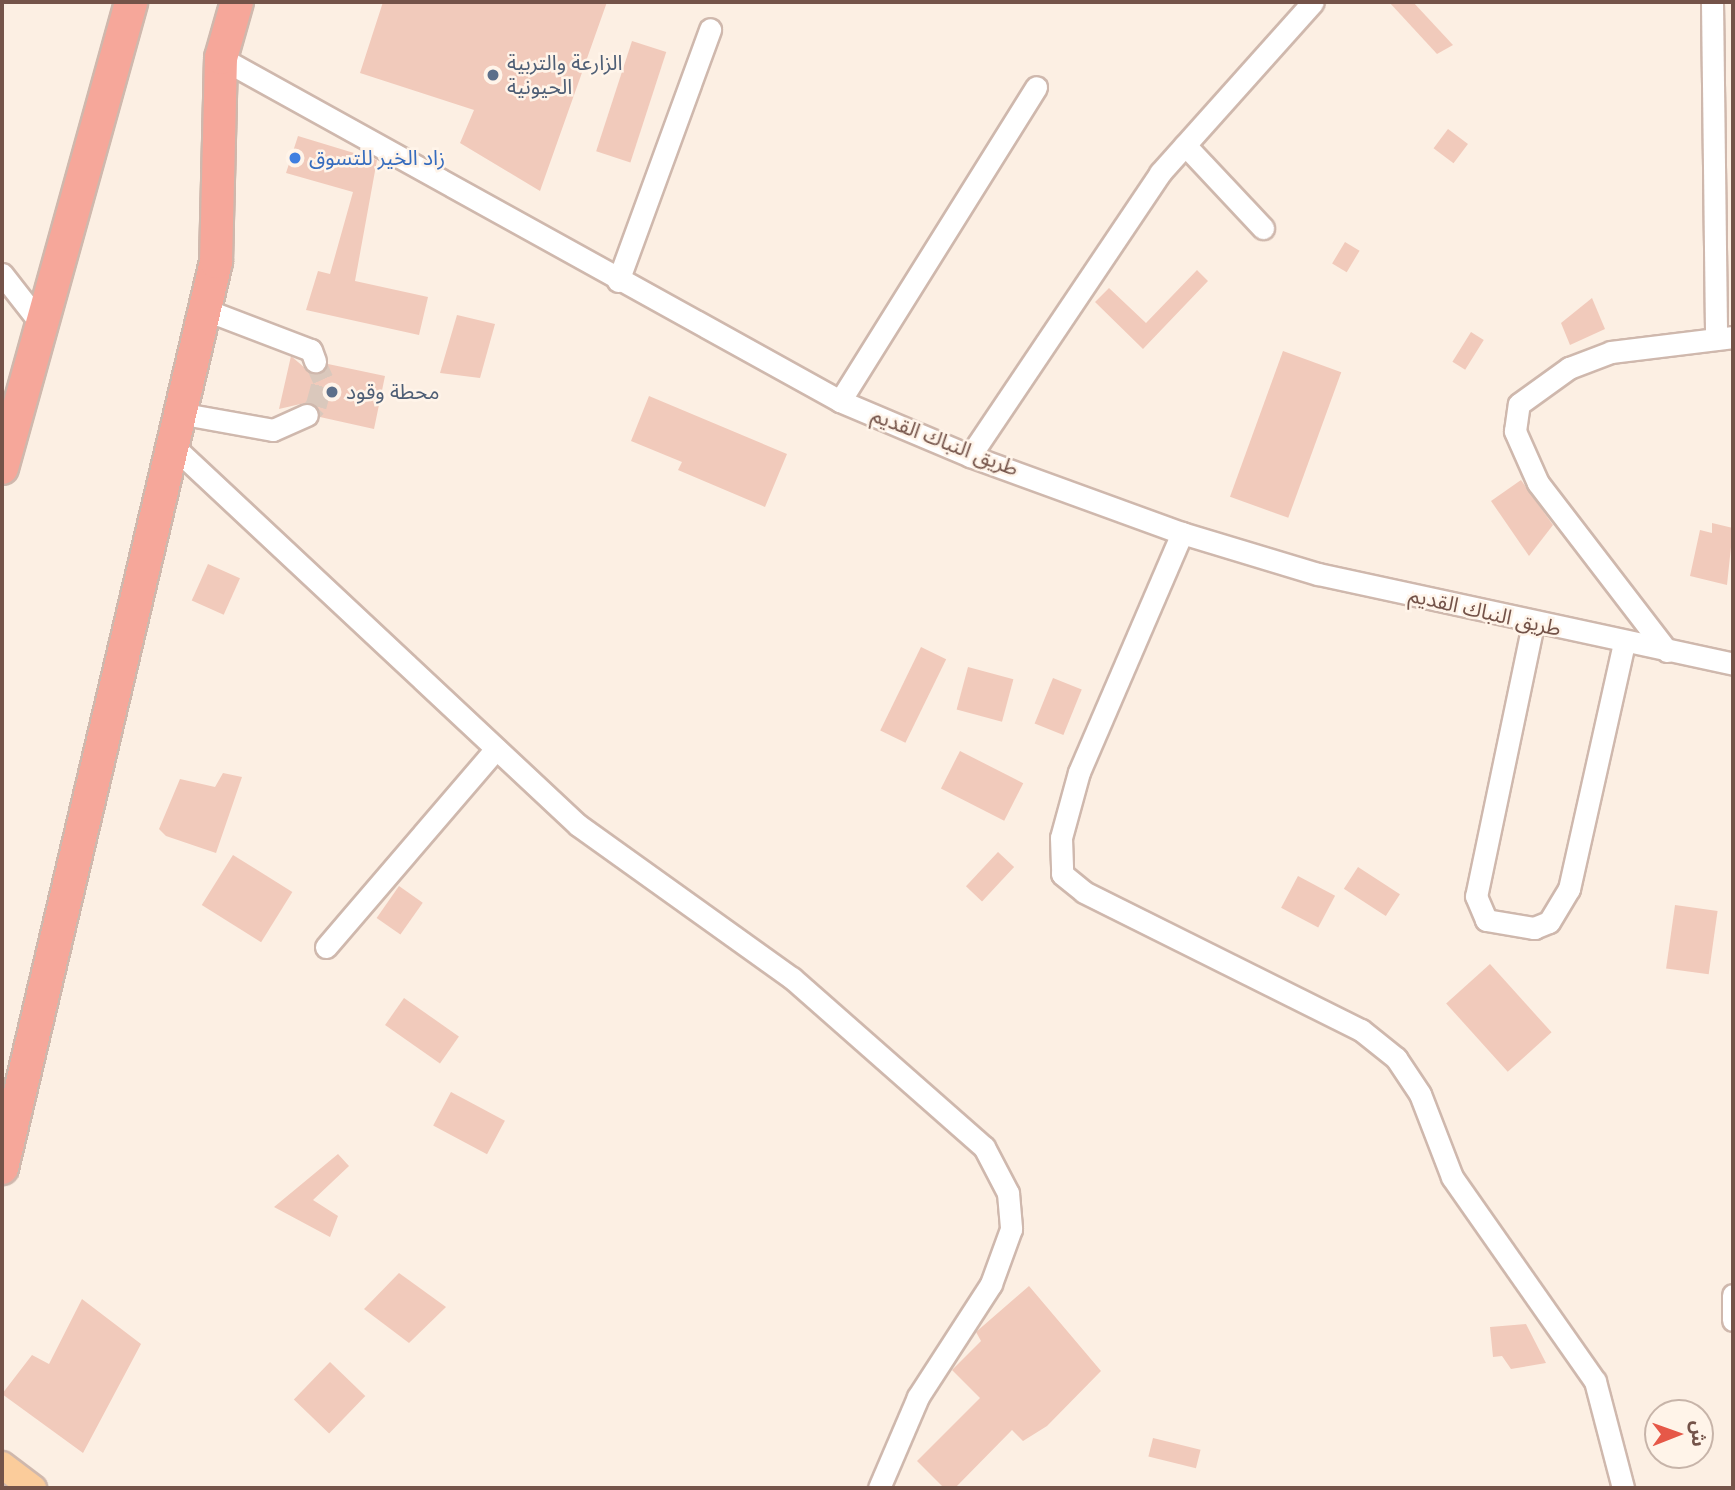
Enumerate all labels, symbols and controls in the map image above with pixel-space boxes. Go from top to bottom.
place label: الزارعة والتربية الحيونية [507,50,622,100]
marker: الزارعة والتربية الحيونية [485,67,501,83]
place label: زاد الخير للتسوق [309,145,445,171]
marker: زاد الخير للتسوق [287,150,303,166]
place label: محطة وقود [346,379,439,405]
marker: محطة وقود [324,384,340,400]
street label: طريق النباك القديم [868,402,1022,482]
street label: طريق النباك القديم [1407,582,1563,642]
north arrow [1644,1399,1714,1469]
text: ش [1687,1420,1710,1447]

